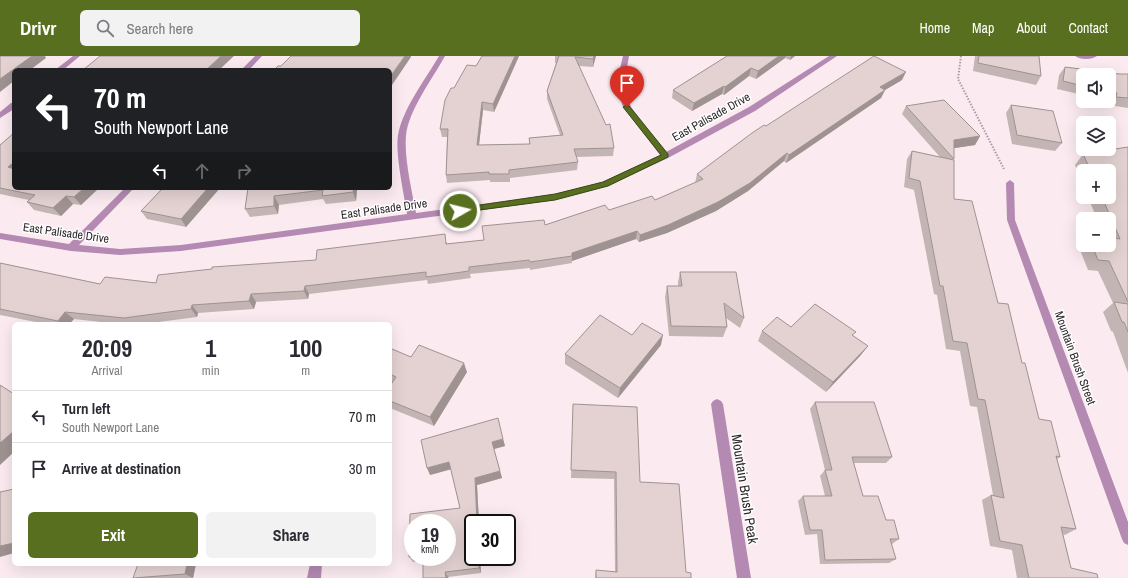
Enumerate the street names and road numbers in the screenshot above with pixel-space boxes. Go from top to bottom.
street label: East Palisade Drive [669,89,753,145]
street label: East Palisade Drive [340,195,428,223]
street label: East Palisade Drive [22,219,110,247]
street label: Mountain Brush Street [1051,309,1099,407]
street label: Mountain Brush Peak [727,433,763,545]

